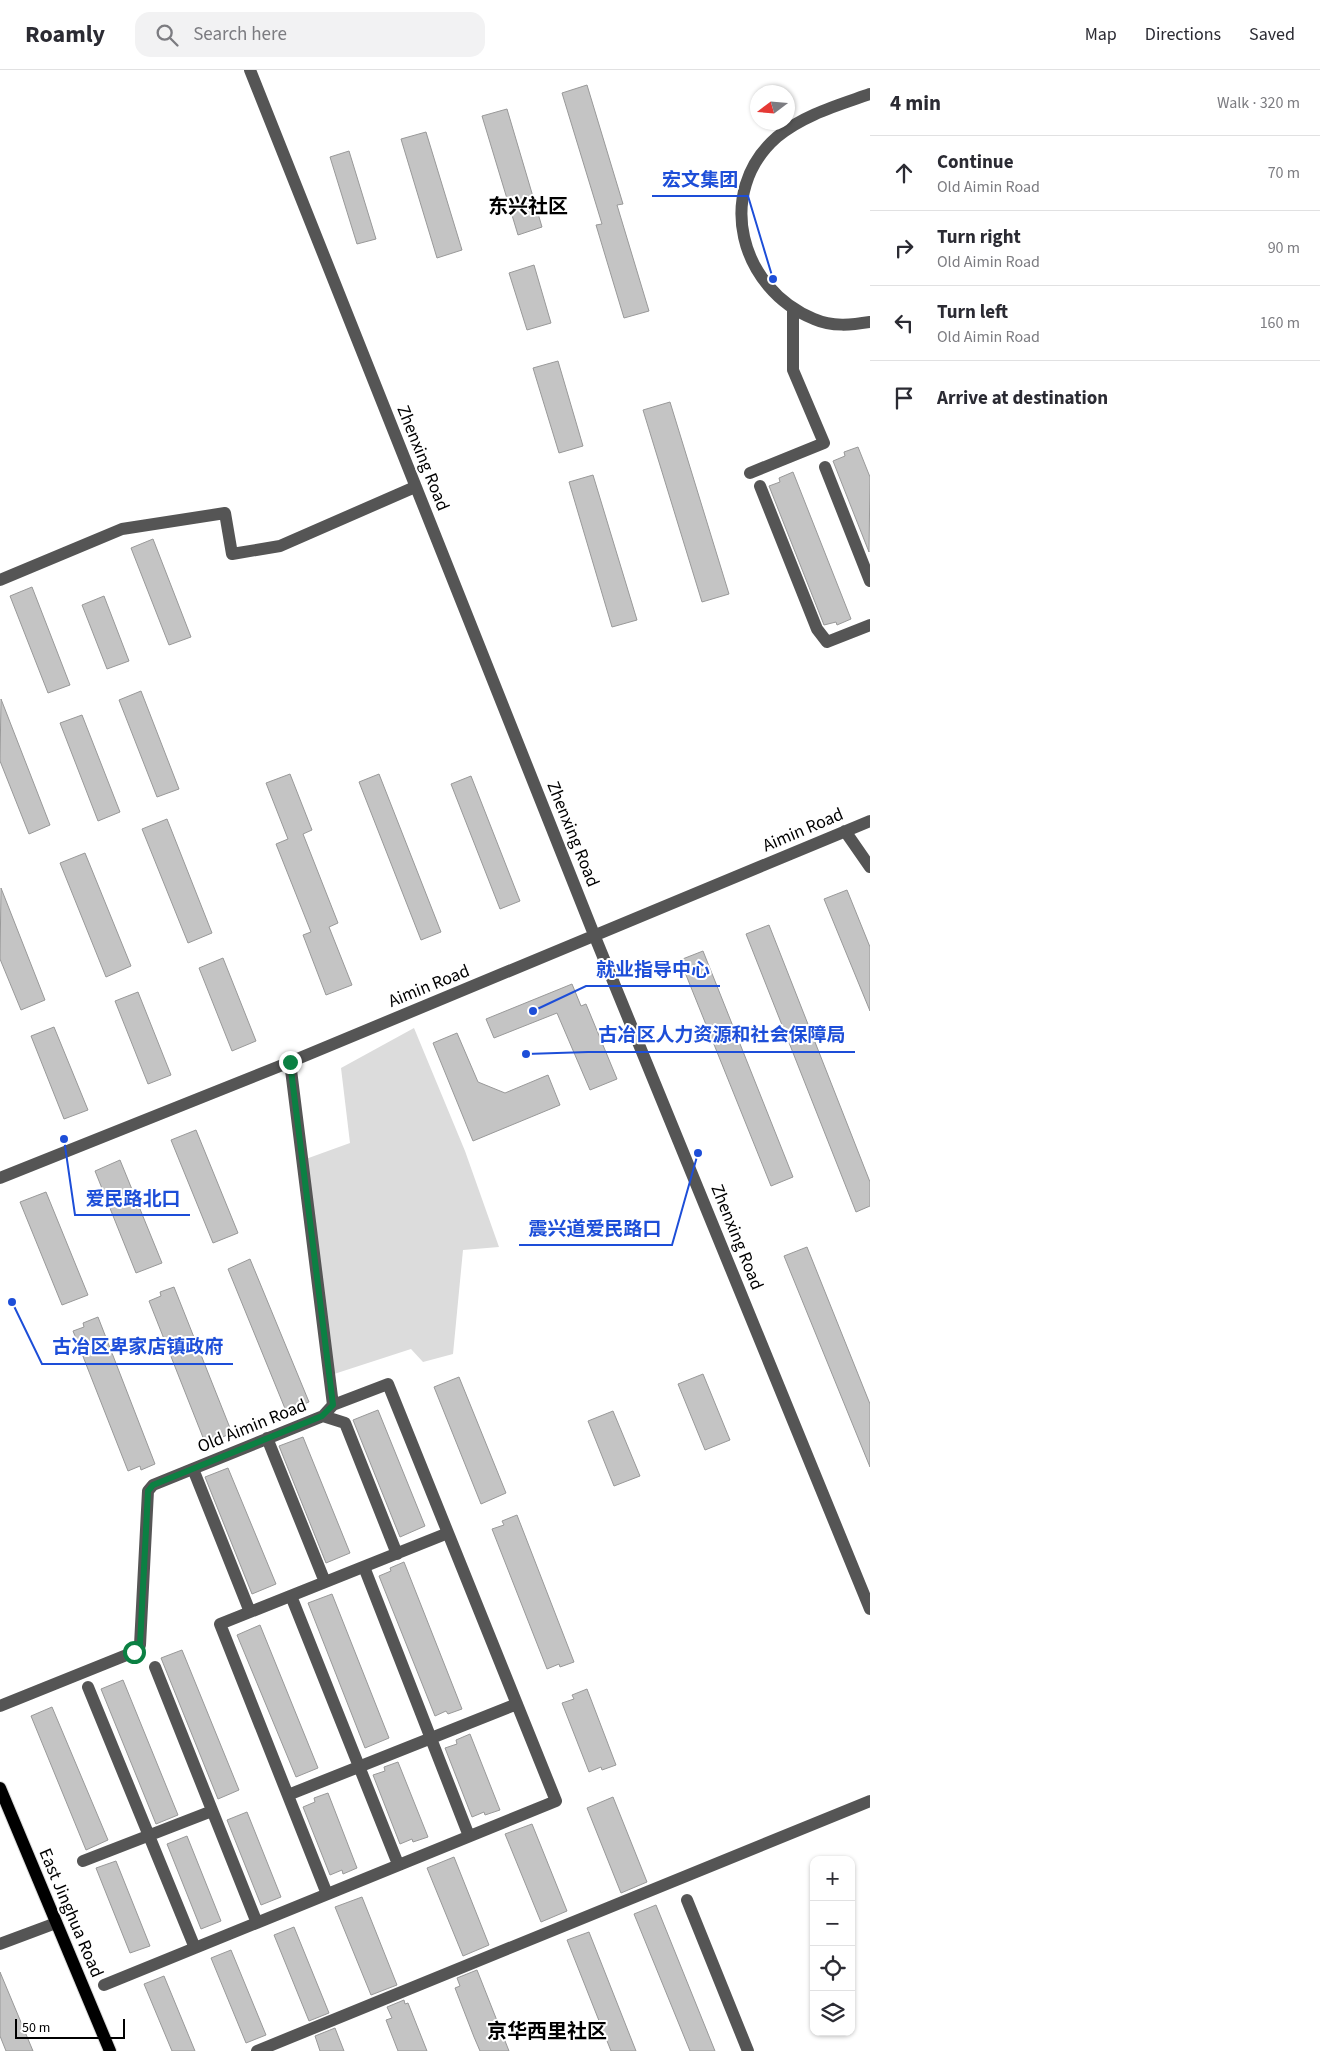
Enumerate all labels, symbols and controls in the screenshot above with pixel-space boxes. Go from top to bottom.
search box [135,12,485,57]
text: Roamly [25,17,105,52]
icon: search [153,21,181,49]
text: Search here [193,21,287,48]
text: Map [1085,22,1117,47]
text: Directions [1145,22,1221,47]
text: Saved [1249,22,1295,47]
north arrow [750,85,795,130]
text: 4 min [890,88,941,118]
text: Walk · 320 m [1217,92,1300,114]
text: Continue [937,149,1014,176]
icon: ahead [890,159,918,187]
callout: 宏文集团 [652,162,748,196]
text: 70 m [1268,162,1300,184]
text: 宏文集团 [662,167,738,194]
text: Old Aimin Road [937,176,1040,198]
district label: 东兴社区 [488,193,568,221]
text: Turn right [937,224,1021,251]
icon: right [890,234,918,262]
text: 90 m [1268,237,1300,259]
text: Old Aimin Road [937,251,1040,273]
text: Turn left [937,299,1008,326]
icon: left [890,309,918,337]
text: 160 m [1260,312,1300,334]
text: Old Aimin Road [937,326,1040,348]
icon: arrive [890,384,918,412]
text: Arrive at destination [937,385,1108,412]
street label: Zhenxing Road [390,401,456,515]
street label: Zhenxing Road [540,777,606,891]
street label: Aimin Road [759,802,847,858]
callout: 就业指导中心 [586,952,720,986]
text: 就业指导中心 [596,957,710,984]
street label: Aimin Road [385,958,473,1014]
callout: 古冶区人力资源和社会保障局 [588,1018,855,1052]
text: 古冶区人力资源和社会保障局 [598,1022,846,1049]
route end [279,1051,302,1074]
street label: Zhenxing Road [704,1180,770,1294]
callout: 爱民路北口 [75,1181,190,1215]
text: 爱民路北口 [85,1186,181,1213]
callout: 震兴道爱民路口 [519,1211,672,1245]
text: 震兴道爱民路口 [528,1216,662,1243]
callout: 古冶区卑家店镇政府 [42,1330,233,1364]
text: 古冶区卑家店镇政府 [52,1334,224,1361]
street label: Old Aimin Road [194,1393,310,1459]
route start [123,1641,146,1664]
street label: East Jinghua Road [32,1844,110,1982]
map controls [810,1856,855,2036]
button: + [810,1856,855,1901]
button: − [810,1901,855,1946]
button: locate [810,1946,855,1991]
button: layers [810,1991,855,2036]
scale bar [15,2016,125,2039]
text: 50 m [22,2018,50,2038]
district label: 京华西里社区 [487,2018,607,2046]

